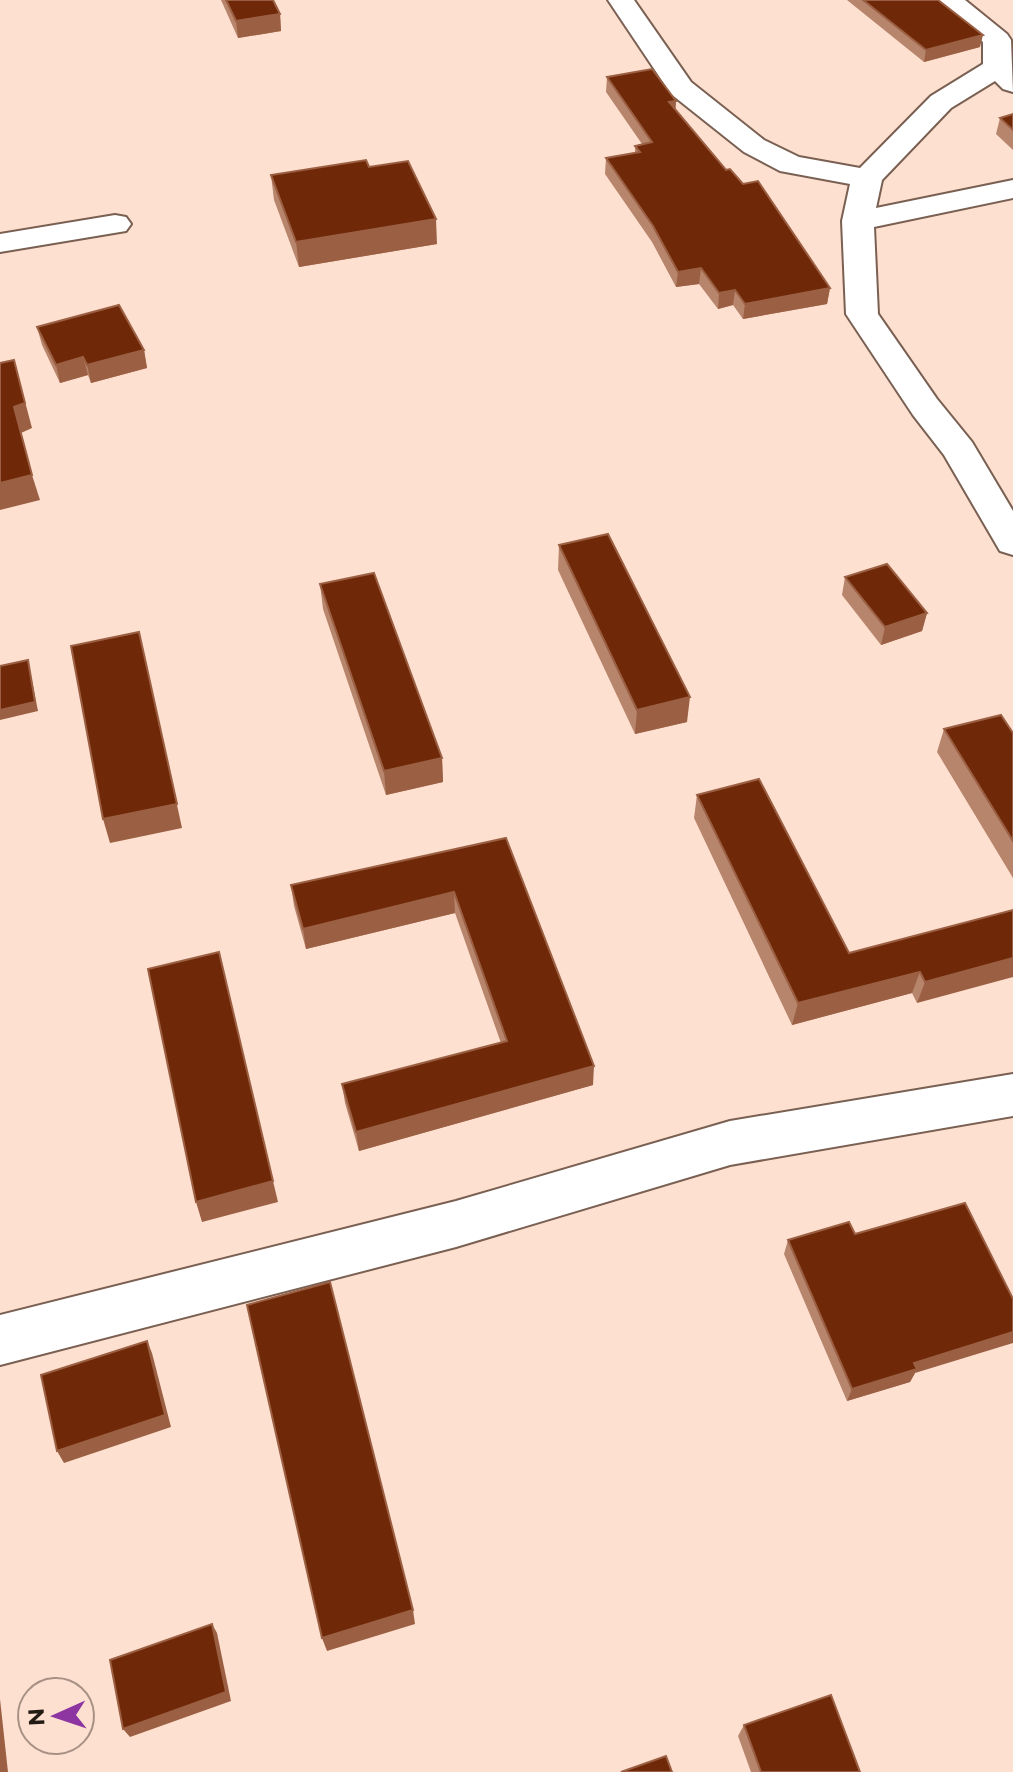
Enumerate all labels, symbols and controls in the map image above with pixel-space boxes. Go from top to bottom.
north arrow [16,1676,96,1756]
text: N [23,1707,50,1727]

